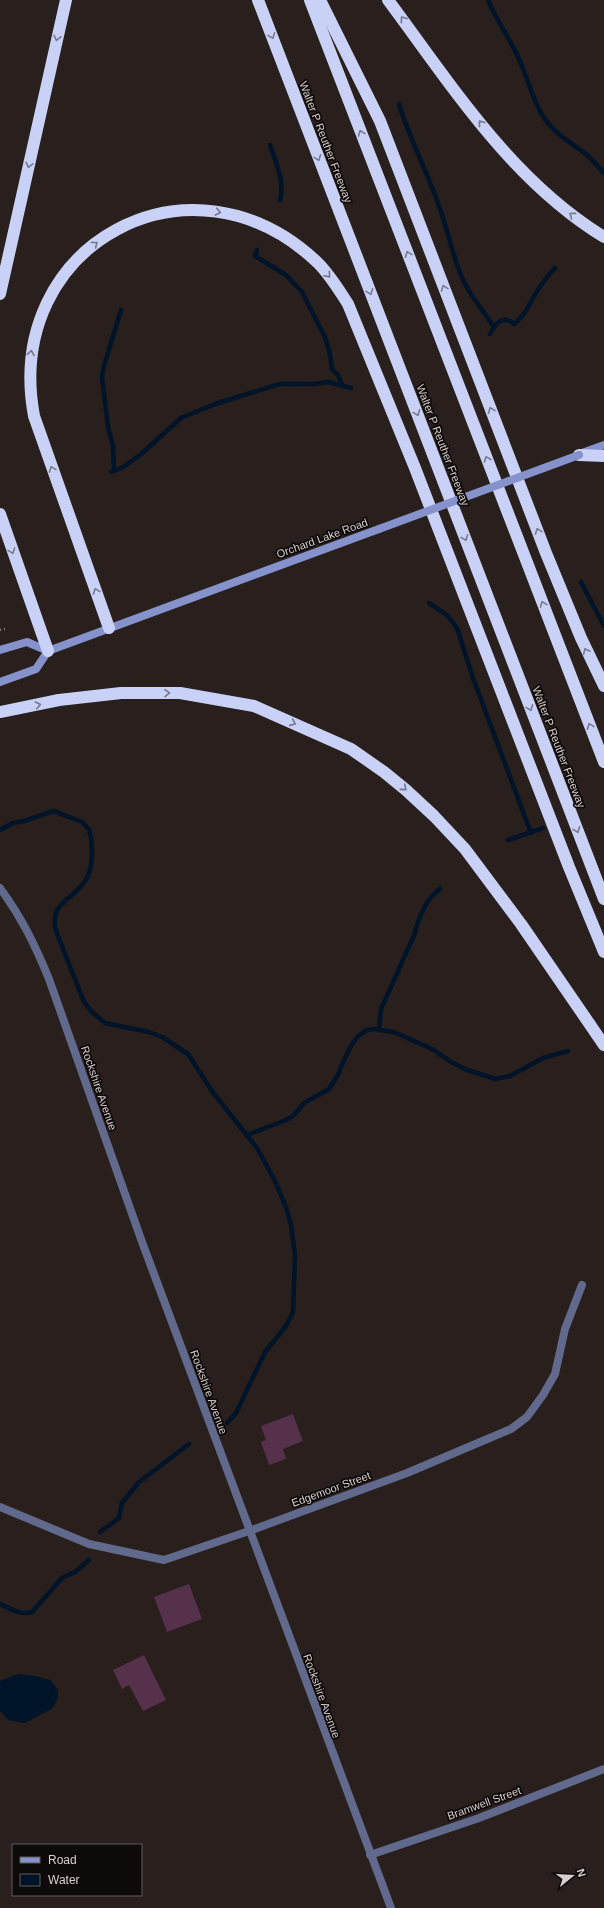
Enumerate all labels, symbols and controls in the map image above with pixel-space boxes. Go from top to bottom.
one-way arrow [400,17,407,24]
one-way arrow [267,33,275,40]
one-way arrow [54,35,62,41]
street label: Walter P Reuther Freeway [297,80,355,205]
one-way arrow [478,121,485,128]
one-way arrow [358,129,366,136]
one-way arrow [314,154,322,161]
one-way arrow [25,162,33,168]
one-way arrow [214,207,221,216]
one-way arrow [569,213,576,220]
one-way arrow [91,241,98,248]
one-way arrow [405,250,413,257]
one-way arrow [323,270,330,277]
one-way arrow [441,285,449,292]
one-way arrow [365,289,373,296]
one-way arrow [27,350,35,356]
street label: Walter P Reuther Freeway [414,383,472,508]
one-way arrow [487,406,495,413]
one-way arrow [412,410,420,417]
one-way arrow [484,456,492,463]
one-way arrow [48,466,56,473]
street label: Orchard Lake Road [275,516,369,560]
one-way arrow [534,527,542,534]
one-way arrow [461,535,469,542]
one-way arrow [7,548,16,555]
one-way arrow [93,588,101,595]
one-way arrow [540,601,548,608]
one-way arrow [583,648,591,655]
street label: Walter P Reuther Freeway [530,685,588,810]
one-way arrow [164,689,170,697]
one-way arrow [35,701,41,709]
one-way arrow [526,705,534,712]
one-way arrow [288,718,296,726]
one-way arrow [586,722,594,729]
one-way arrow [399,784,407,791]
one-way arrow [573,826,581,833]
street label: Rockshire Avenue [79,1044,119,1132]
street label: Rockshire Avenue [188,1348,230,1436]
street label: Edgemoor Street [290,1469,372,1509]
street label: Rockshire Avenue [301,1652,343,1740]
street label: Bramwell Street [445,1784,523,1822]
legend [12,1844,142,1896]
text: Road [48,1853,77,1867]
north arrow [552,1856,592,1896]
text: N [575,1867,588,1879]
text: Water [48,1873,80,1887]

